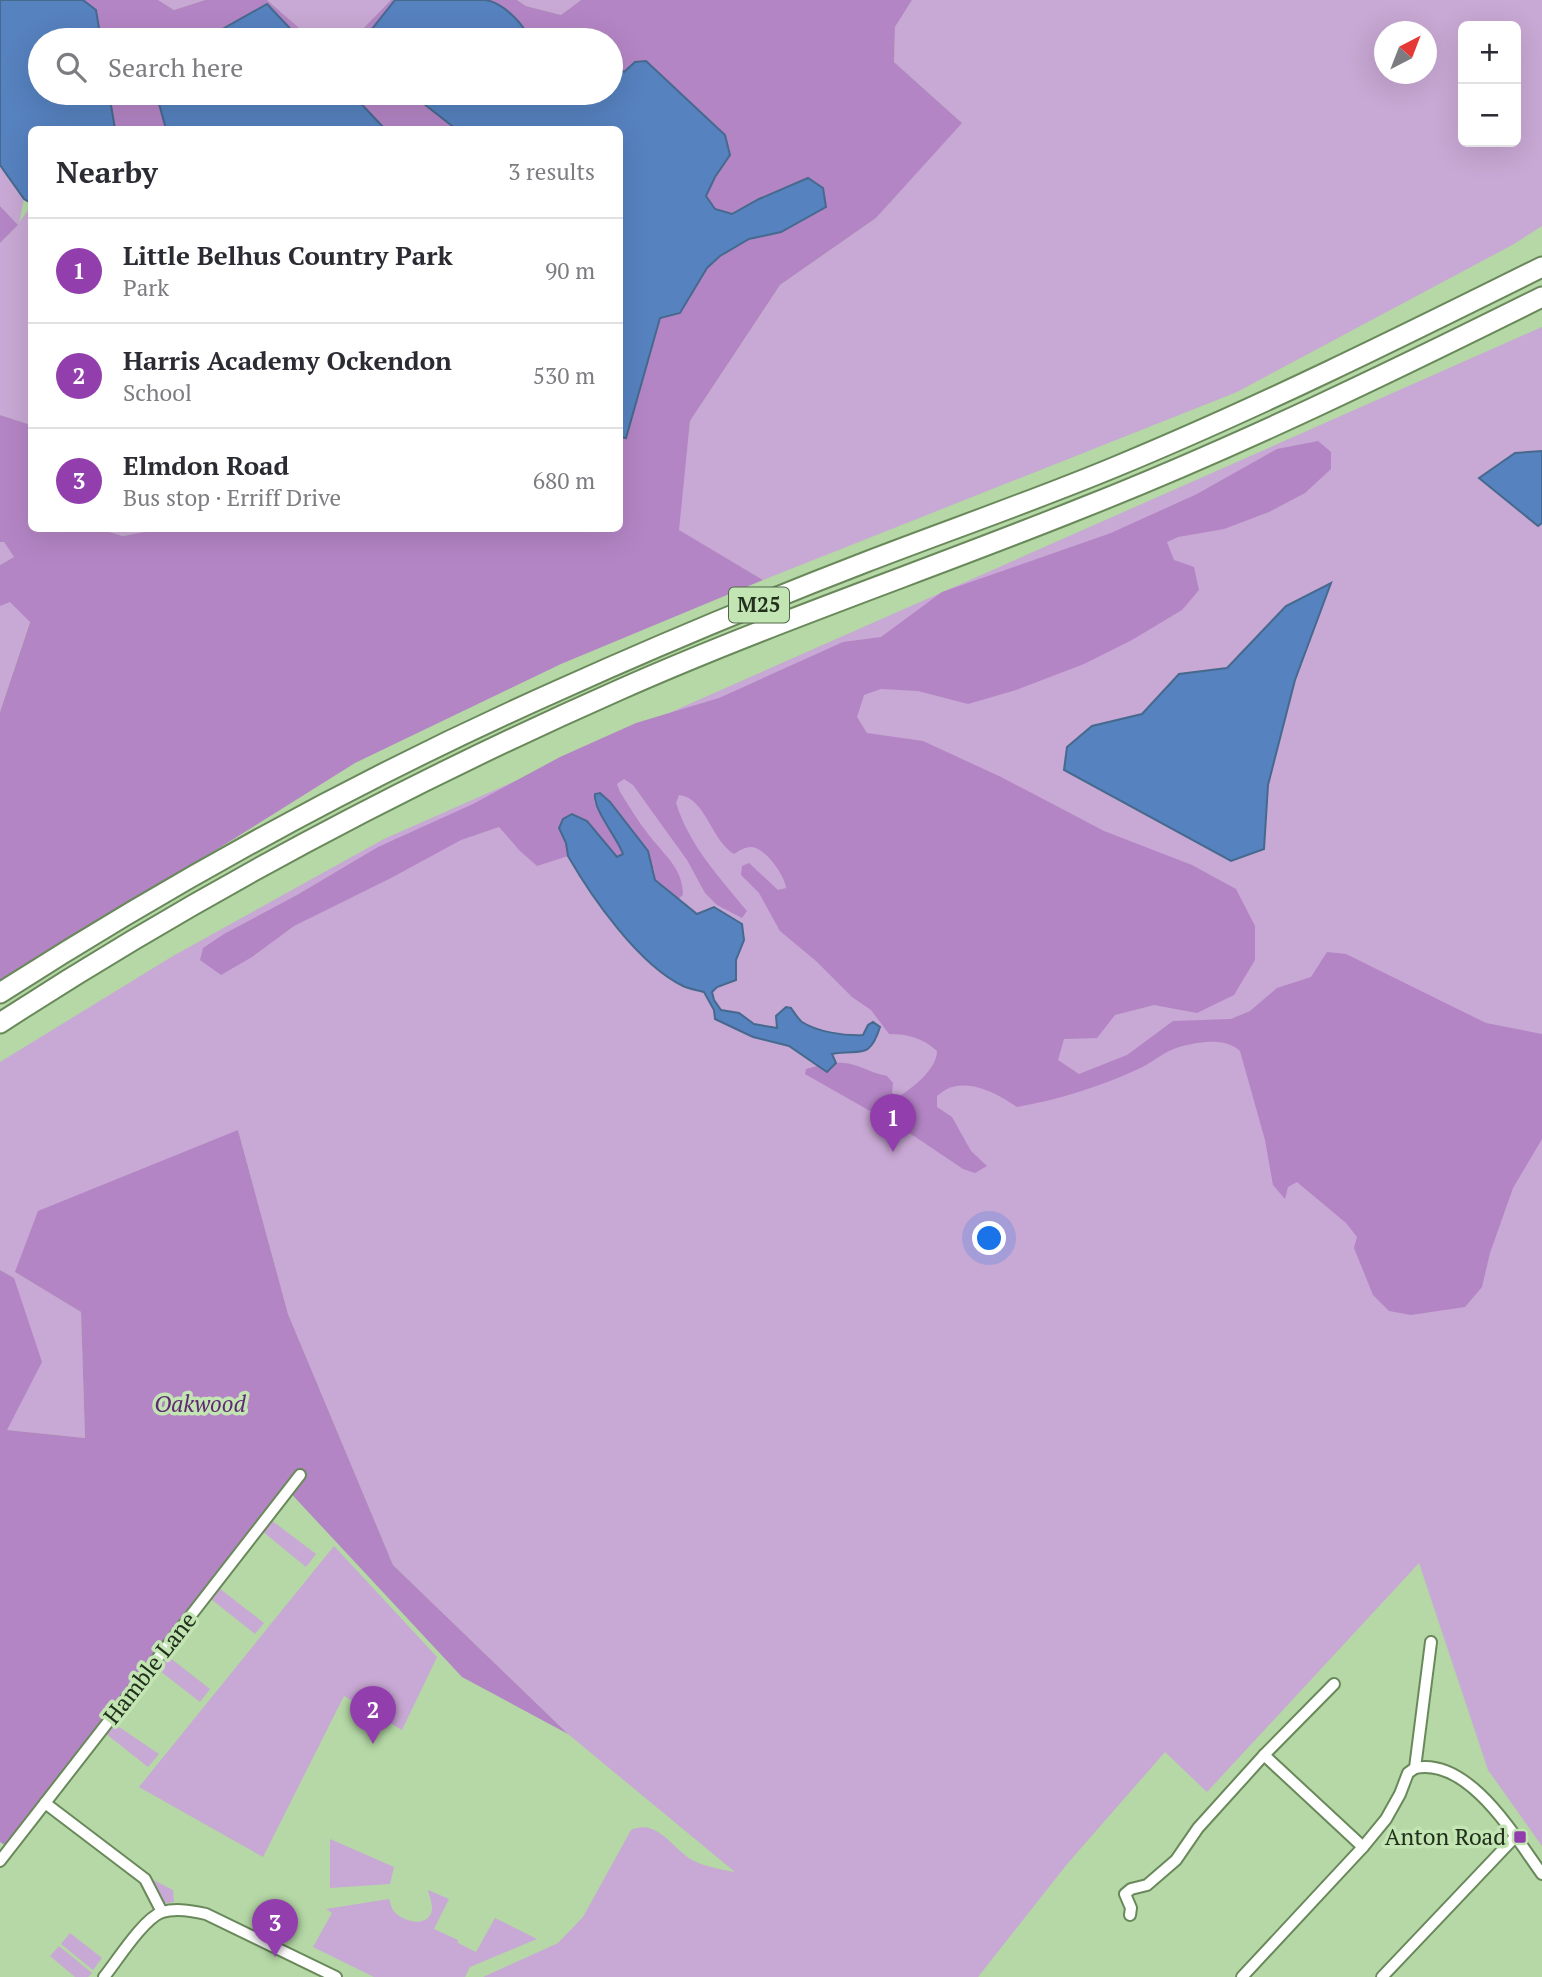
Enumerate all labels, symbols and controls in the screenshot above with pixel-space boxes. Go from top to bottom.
north arrow [1374,21,1437,84]
map controls [1458,21,1521,147]
button: + [1458,21,1521,84]
search box [28,28,623,105]
icon: search [52,48,90,86]
text: Search here [108,50,243,84]
button: − [1458,84,1521,147]
text: Nearby [56,152,158,192]
text: 3 results [508,156,595,187]
text: Little Belhus Country Park [123,238,453,272]
text: 1 [73,255,86,286]
text: 90 m [545,255,595,286]
text: Park [123,272,169,303]
text: Harris Academy Ockendon [123,343,452,377]
text: 2 [73,360,86,391]
text: 530 m [533,360,595,391]
text: School [123,377,192,408]
text: Elmdon Road [123,448,289,482]
text: 3 [73,465,86,496]
text: 680 m [533,465,595,496]
text: Bus stop · Erriff Drive [123,482,341,513]
road number: M25 [729,588,789,622]
pin: 1 [870,1094,916,1152]
your location [972,1221,1006,1255]
park label: Oakwood [154,1388,246,1419]
street label: Hamble Lane [96,1605,203,1730]
pin: 2 [350,1686,396,1744]
place label: Anton Road [1385,1821,1506,1852]
marker: Anton Road [1512,1829,1528,1845]
pin: 3 [252,1899,298,1957]

